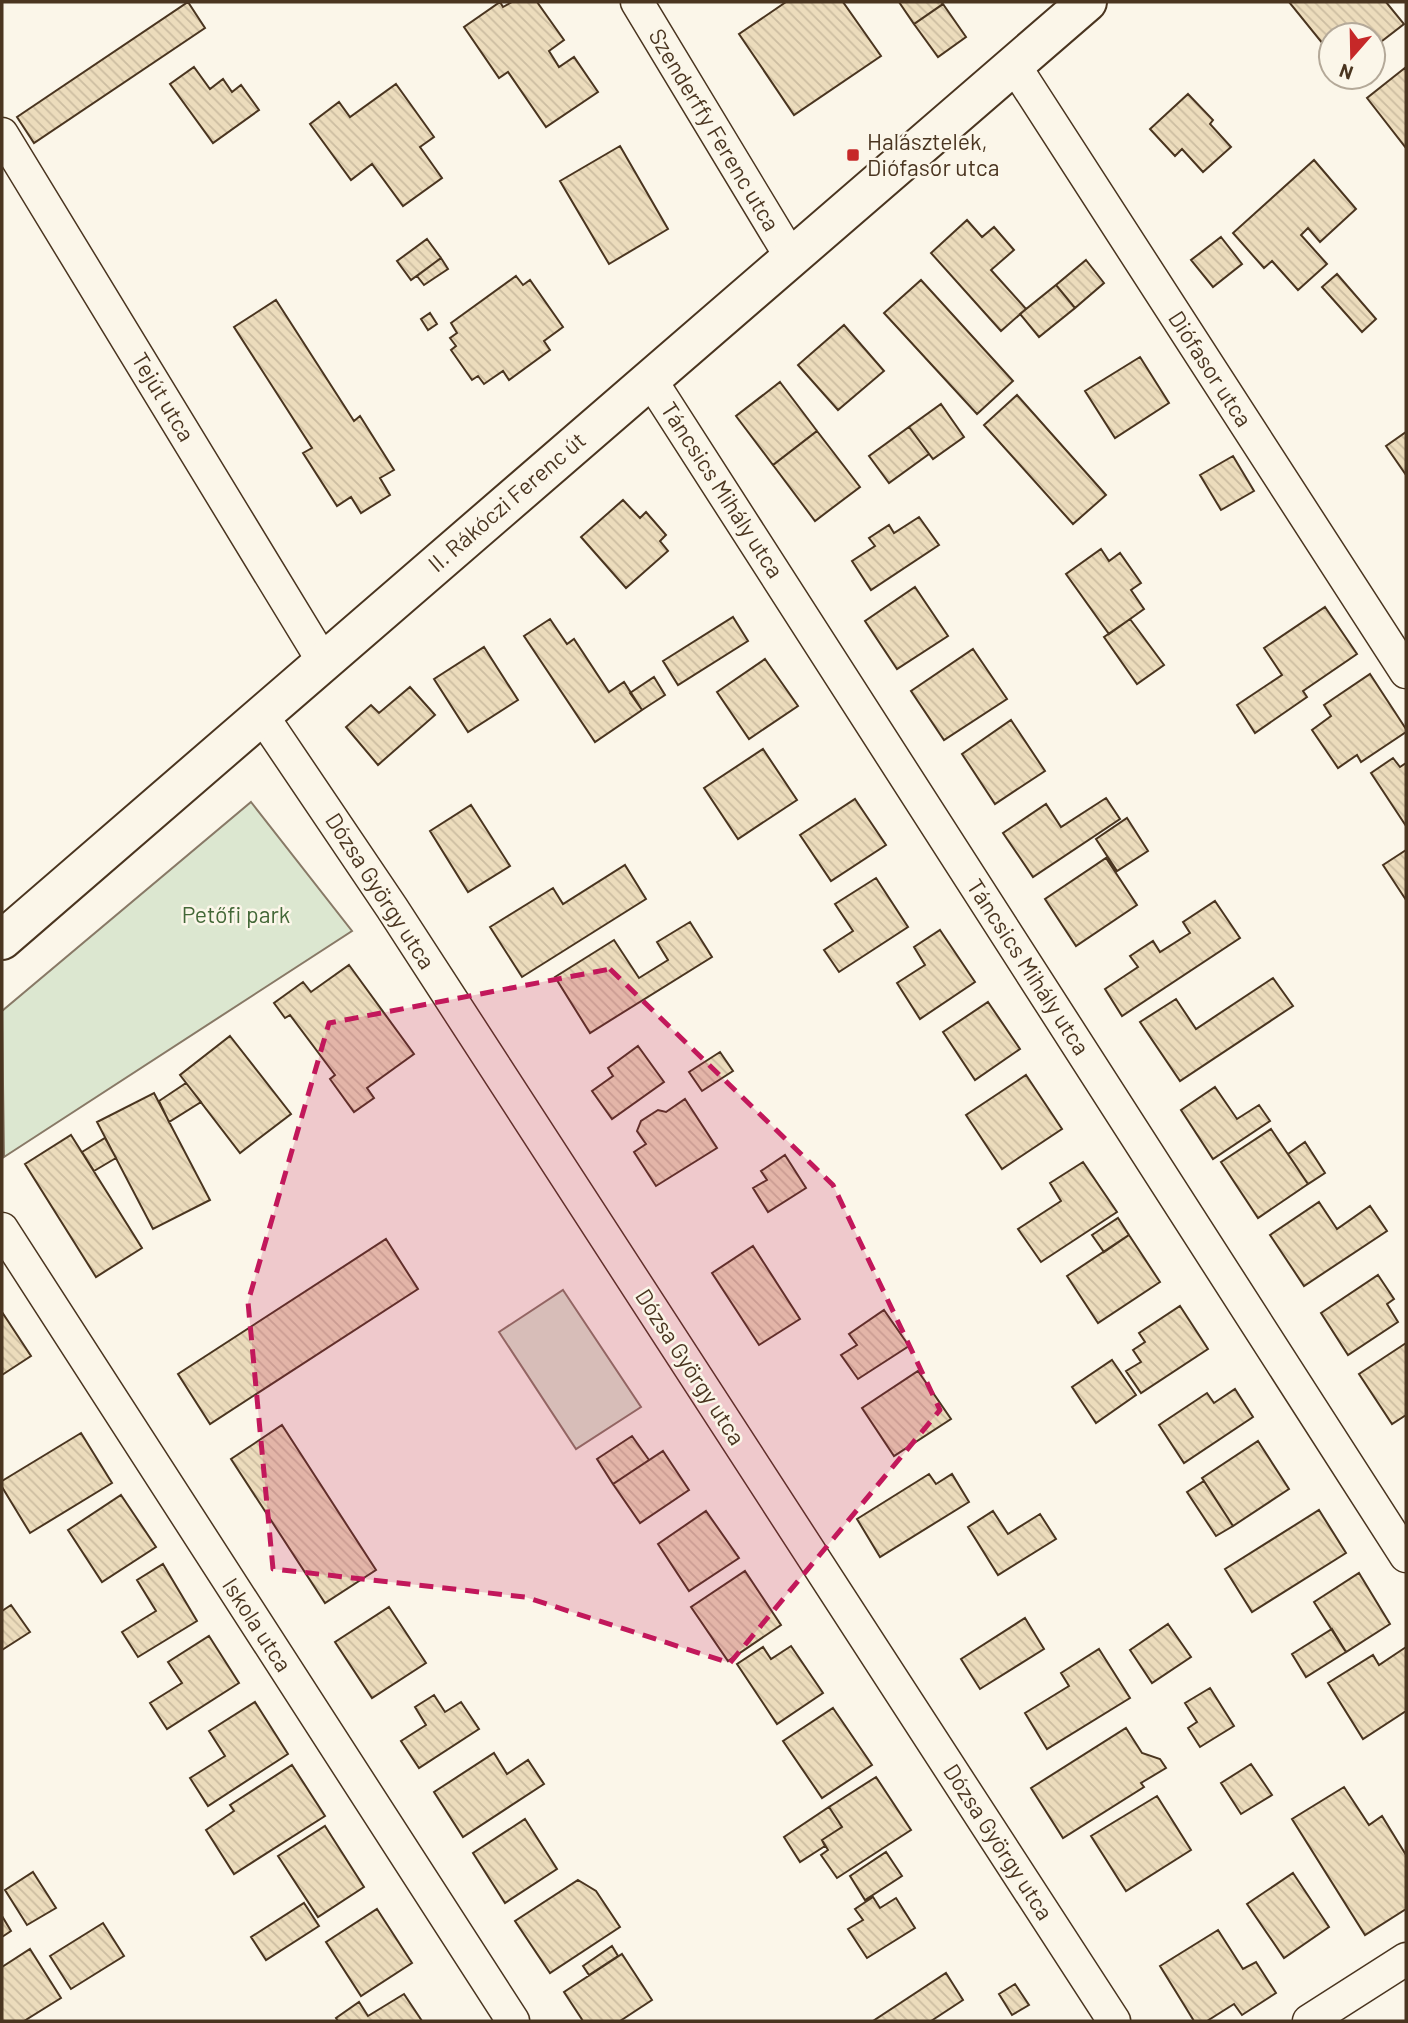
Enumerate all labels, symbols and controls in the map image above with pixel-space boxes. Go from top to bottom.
north arrow [1317,21,1387,91]
street label: Szenderffy Ferenc utca [643,23,786,236]
text: N [1336,59,1356,85]
place label: Halásztelek, Diófasor utca [867,127,999,181]
marker: Halásztelek, Diófasor utca [845,147,861,163]
street label: Diófasor utca [1163,305,1259,432]
street label: Tejút utca [126,347,201,446]
street label: Táncsics Mihály utca [655,396,790,583]
street label: II. Rákóczi Ferenc út [422,425,591,577]
street label: Dózsa György utca [320,807,442,974]
street label: Táncsics Mihály utca [961,873,1096,1060]
park label: Petőfi park [182,900,290,928]
street label: Dózsa György utca [630,1283,752,1450]
street label: Iskola utca [217,1572,299,1677]
street label: Dózsa György utca [938,1758,1060,1925]

